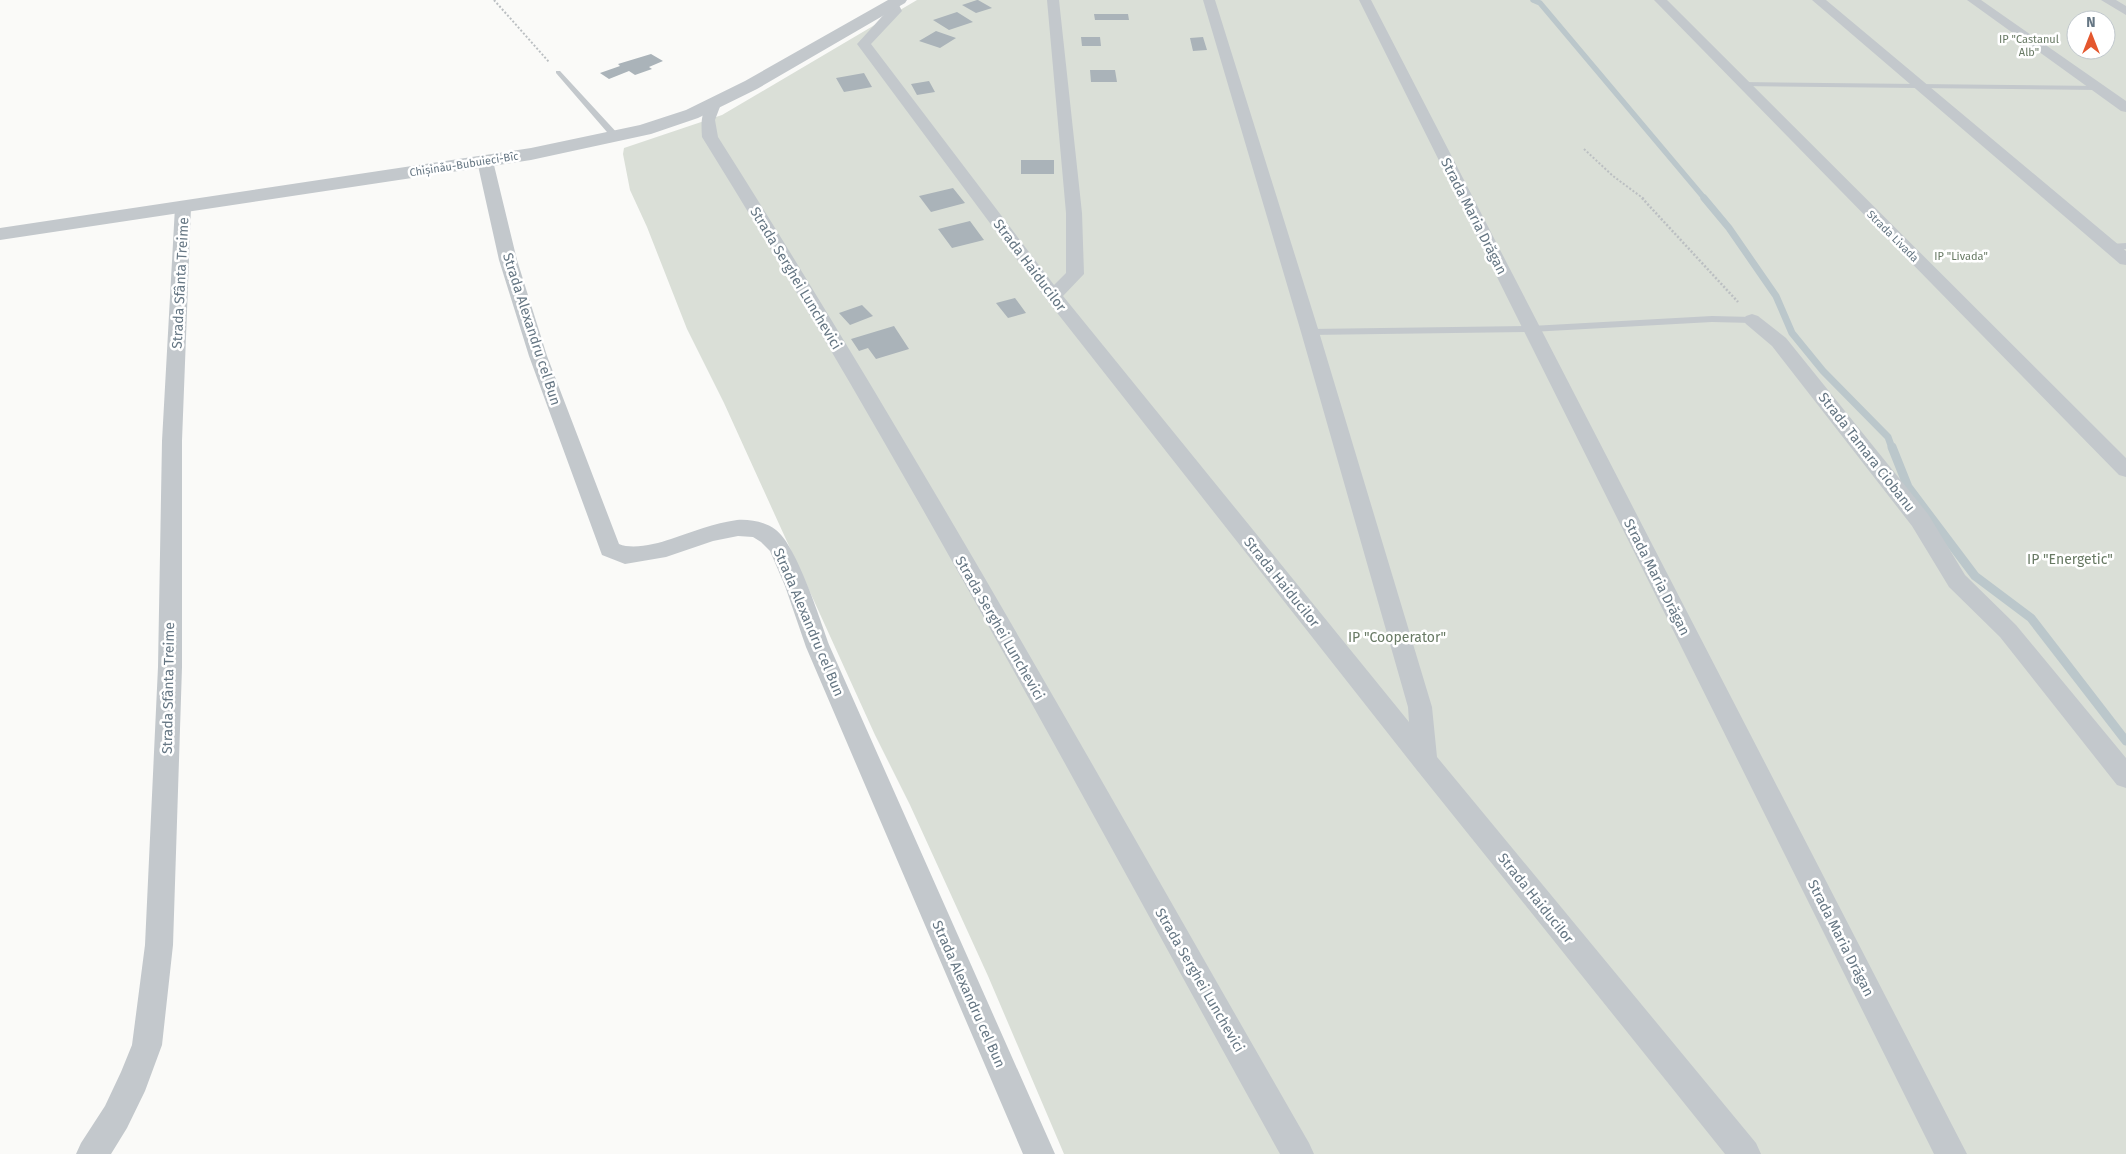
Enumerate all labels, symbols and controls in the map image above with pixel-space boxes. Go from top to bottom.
north arrow [2066,10,2116,60]
text: N [2086,14,2096,31]
park label: IP "Castanul Alb" [1999,33,2059,59]
street label: Chișinău-Bubuieci-Bîc [409,149,519,180]
street label: Strada Maria Drăgan [1437,155,1510,277]
street label: Strada Serghei Lunchevici [746,204,845,353]
street label: Strada Livada [1864,208,1921,265]
street label: Strada Haiducilor [989,216,1070,315]
street label: Strada Sfânta Treime [169,217,192,349]
park label: IP "Livada" [1934,250,1988,263]
street label: Strada Alexandru cel Bun [499,251,564,408]
street label: Strada Tamara Ciobanu [1815,389,1919,515]
street label: Strada Maria Drăgan [1620,516,1693,638]
street label: Strada Haiducilor [1240,534,1323,631]
street label: Strada Alexandru cel Bun [770,546,847,699]
park label: IP "Energetic" [2027,551,2113,568]
street label: Strada Serghei Lunchevici [951,553,1048,703]
street label: Strada Sfânta Treime [159,622,178,754]
park label: IP "Cooperator" [1348,629,1446,646]
street label: Strada Haiducilor [1494,850,1577,947]
street label: Strada Maria Drăgan [1804,877,1877,999]
street label: Strada Serghei Lunchevici [1151,905,1248,1055]
street label: Strada Alexandru cel Bun [928,918,1009,1070]

